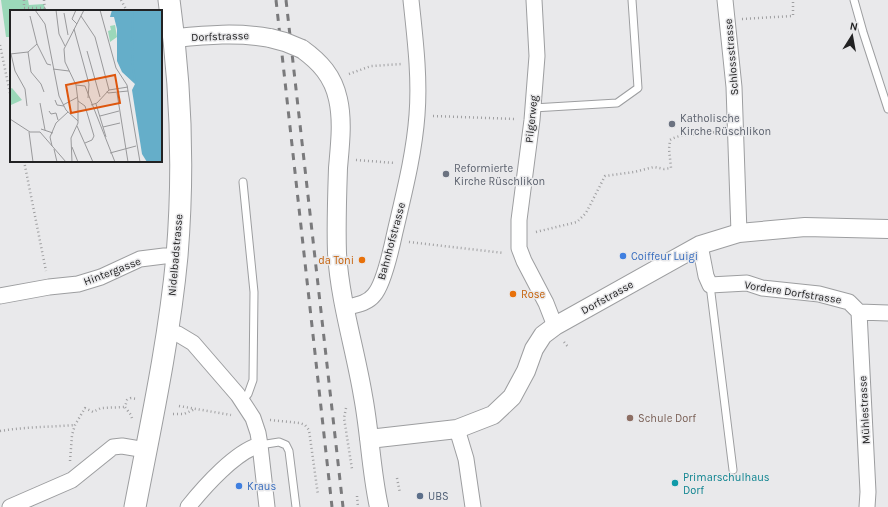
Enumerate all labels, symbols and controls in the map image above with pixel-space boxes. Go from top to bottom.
inset map [10,10,162,162]
north arrow [832,16,872,56]
street label: Schlossstrasse [722,18,741,96]
text: N [849,20,859,34]
street label: Dorfstrasse [191,29,250,44]
street label: Pilgerweg [523,94,541,144]
place label: Katholische Kirche Rüschlikon [680,112,771,138]
marker: Katholische Kirche Rüschlikon [667,119,677,129]
place label: Reformierte Kirche Rüschlikon [454,162,545,188]
marker: Reformierte Kirche Rüschlikon [441,169,451,179]
street label: Bahnhofstrasse [375,201,408,281]
street label: Nidelbadstrasse [165,213,186,297]
place label: Coiffeur Luigi [631,250,698,263]
marker: Coiffeur Luigi [618,251,628,261]
street label: Hintergasse [82,254,143,288]
place label: da Toni [318,254,354,267]
marker: da Toni [357,255,367,265]
street label: Dorfstrasse [579,278,636,317]
street label: Vordere Dorfstrasse [743,278,843,307]
place label: Rose [521,288,546,301]
marker: Rose [508,289,518,299]
street label: Mühlestrasse [856,375,873,445]
place label: Schule Dorf [638,412,696,425]
marker: Schule Dorf [625,413,635,423]
place label: Primarschulhaus Dorf [683,471,770,497]
marker: Primarschulhaus Dorf [670,478,680,488]
place label: Kraus [247,480,276,493]
marker: Kraus [234,481,244,491]
place label: UBS [428,490,449,503]
marker: UBS [415,491,425,501]

